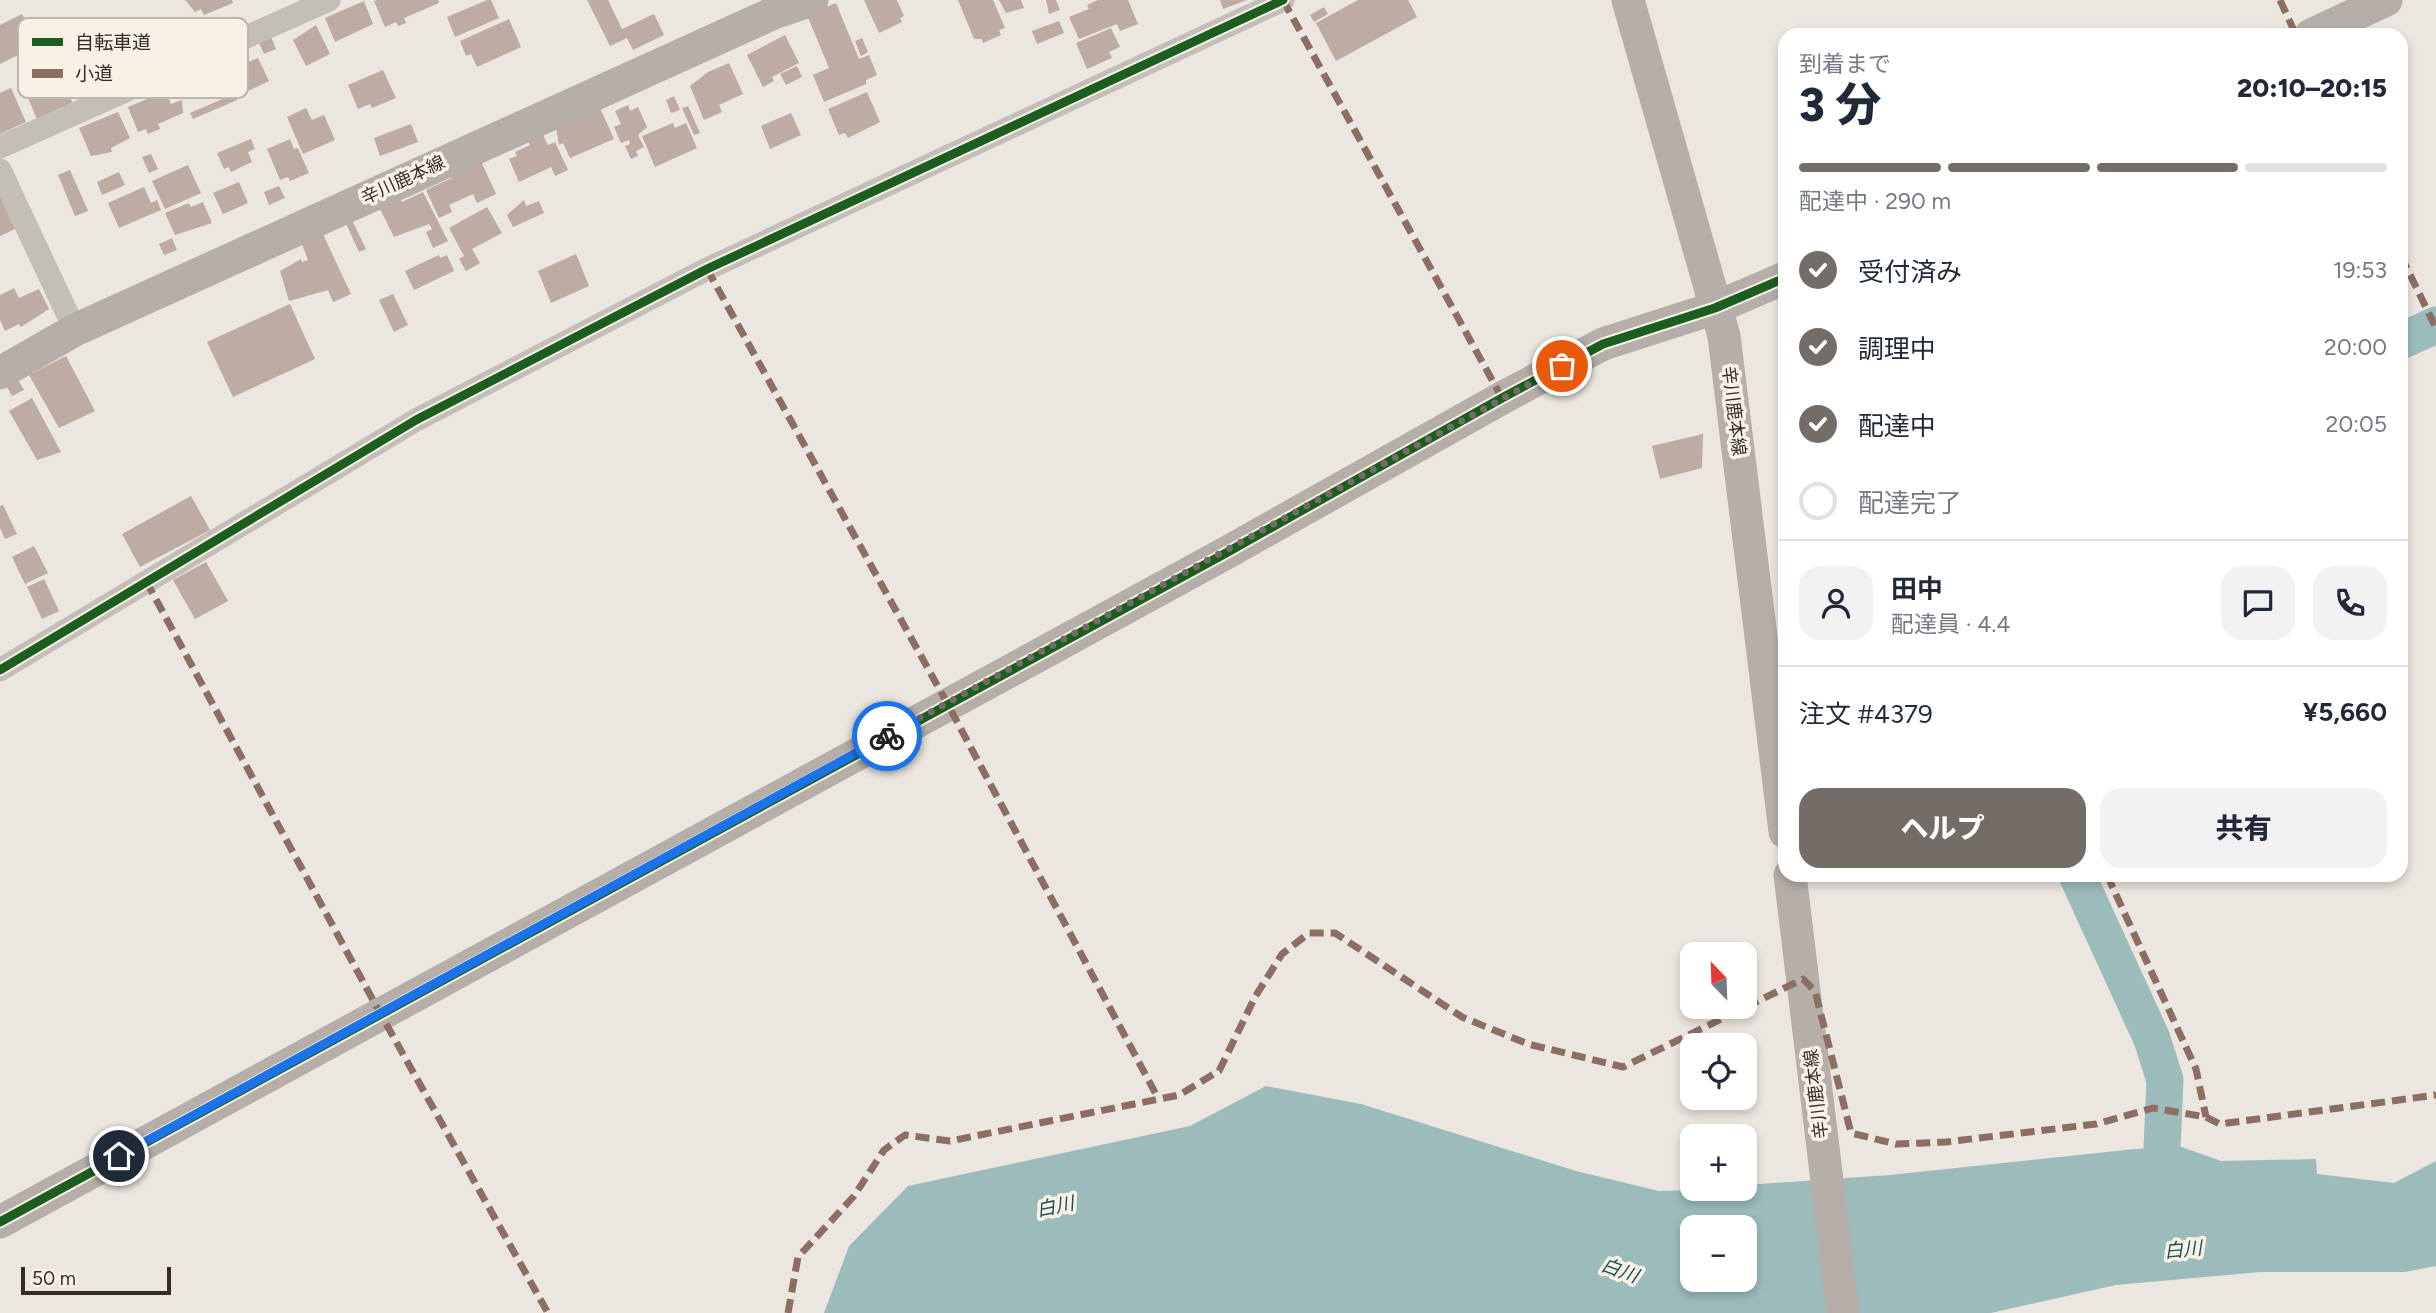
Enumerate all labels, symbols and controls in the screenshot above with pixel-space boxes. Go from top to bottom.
legend [18,18,248,98]
text: 自転車道 [75,31,151,54]
text: 到着まで [1799,50,1891,78]
text: 小道 [75,62,113,85]
text: 20:10–20:15 [2237,72,2387,104]
text: 3 分 [1799,77,1882,133]
street label: 辛川鹿本線 [358,151,448,209]
text: 配達中 · 290 m [1799,187,1951,215]
icon: check [1799,251,1837,289]
text: 受付済み [1858,256,1962,288]
text: 19:53 [2333,256,2387,284]
icon: check [1799,328,1837,366]
text: 調理中 [1858,333,1936,365]
text: 20:00 [2324,333,2387,361]
pin [1532,336,1592,396]
icon: bag [1543,347,1581,385]
street label: 辛川鹿本線 [1718,365,1750,457]
icon: check [1799,405,1837,443]
text: 配達中 [1858,410,1936,442]
text: 20:05 [2326,410,2387,438]
text: 配達完了 [1858,487,1962,519]
button: person [1799,566,1873,640]
button: chat [2221,566,2295,640]
button: phone [2313,566,2387,640]
text: 田中 [1891,573,1943,605]
text: 配達員 · 4.4 [1891,610,2011,638]
text: ¥5,660 [2303,696,2387,728]
text: 注文 #4379 [1799,698,1933,730]
courier [852,701,922,771]
icon: bike [868,717,906,755]
button: ヘルプ [1799,788,2086,868]
button: 共有 [2100,788,2387,868]
north arrow [1680,942,1757,1018]
map controls [1680,942,1757,1292]
button: locate [1680,1033,1757,1110]
street label: 辛川鹿本線 [1800,1048,1832,1140]
button: + [1680,1124,1757,1201]
pin [89,1126,149,1186]
icon: home [100,1137,138,1175]
water label: 白川 [1034,1191,1078,1221]
button: − [1680,1215,1757,1292]
water label: 白川 [2163,1236,2205,1263]
water label: 白川 [1598,1253,1643,1288]
scale bar [21,1264,172,1296]
text: 50 m [32,1267,76,1290]

